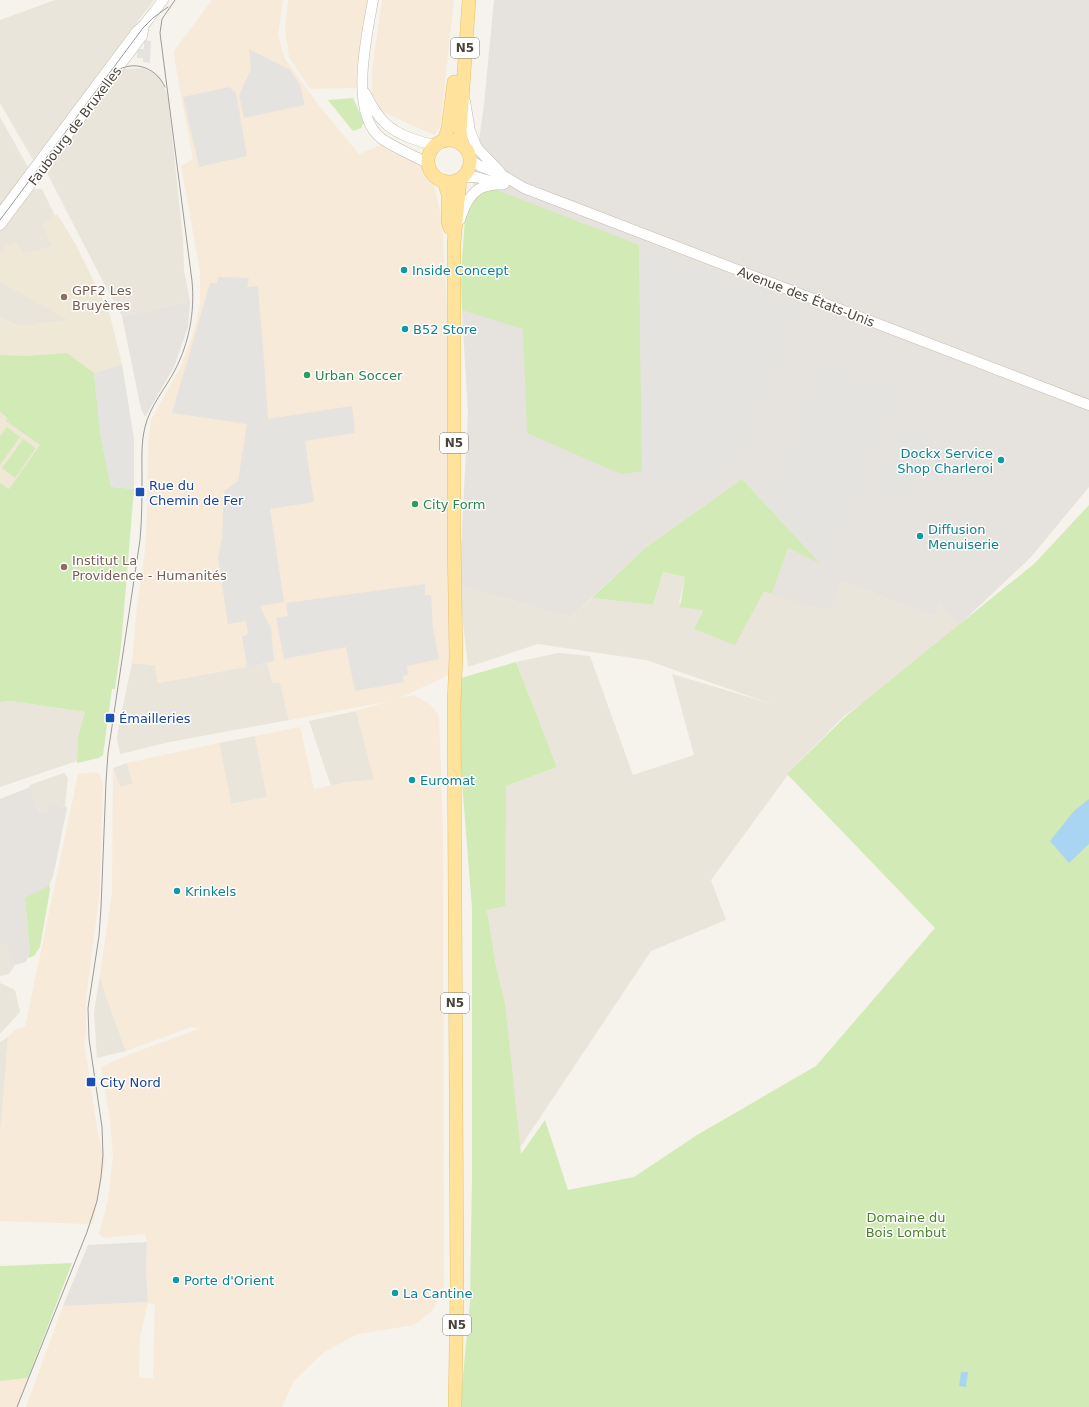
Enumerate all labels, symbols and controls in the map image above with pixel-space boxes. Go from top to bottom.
road number: N5 [451,38,479,58]
street label: Faubourg de Bruxelles [25,64,125,188]
place label: Inside Concept [412,263,509,278]
street label: Avenue des États-Unis [735,264,877,330]
marker: Inside Concept [399,265,409,275]
place label: GPF2 Les Bruyères [72,283,132,313]
marker: GPF2 Les Bruyères [59,292,69,302]
place label: B52 Store [413,322,477,337]
marker: B52 Store [400,324,410,334]
place label: Urban Soccer [315,368,403,383]
marker: Urban Soccer [302,370,312,380]
road number: N5 [440,433,468,453]
place label: Dockx Service Shop Charleroi [897,446,993,476]
marker: Dockx Service Shop Charleroi [996,455,1006,465]
place label: Rue du Chemin de Fer [149,478,244,508]
marker: Rue du Chemin de Fer [134,486,146,498]
place label: City Form [423,497,485,512]
marker: City Form [410,499,420,509]
place label: Diffusion Menuiserie [928,522,999,552]
marker: Diffusion Menuiserie [915,531,925,541]
place label: Institut La Providence - Humanités [72,553,227,583]
marker: Institut La Providence - Humanités [59,562,69,572]
place label: Émailleries [119,711,191,726]
marker: Émailleries [104,712,116,724]
place label: Euromat [420,773,475,788]
marker: Euromat [407,775,417,785]
place label: Krinkels [185,884,236,899]
marker: Krinkels [172,886,182,896]
road number: N5 [441,993,469,1013]
place label: City Nord [100,1075,161,1090]
marker: City Nord [85,1076,97,1088]
park label: Domaine du Bois Lombut [866,1210,946,1240]
place label: Porte d'Orient [184,1273,274,1288]
marker: Porte d'Orient [171,1275,181,1285]
place label: La Cantine [403,1286,473,1301]
marker: La Cantine [390,1288,400,1298]
road number: N5 [443,1315,471,1335]

